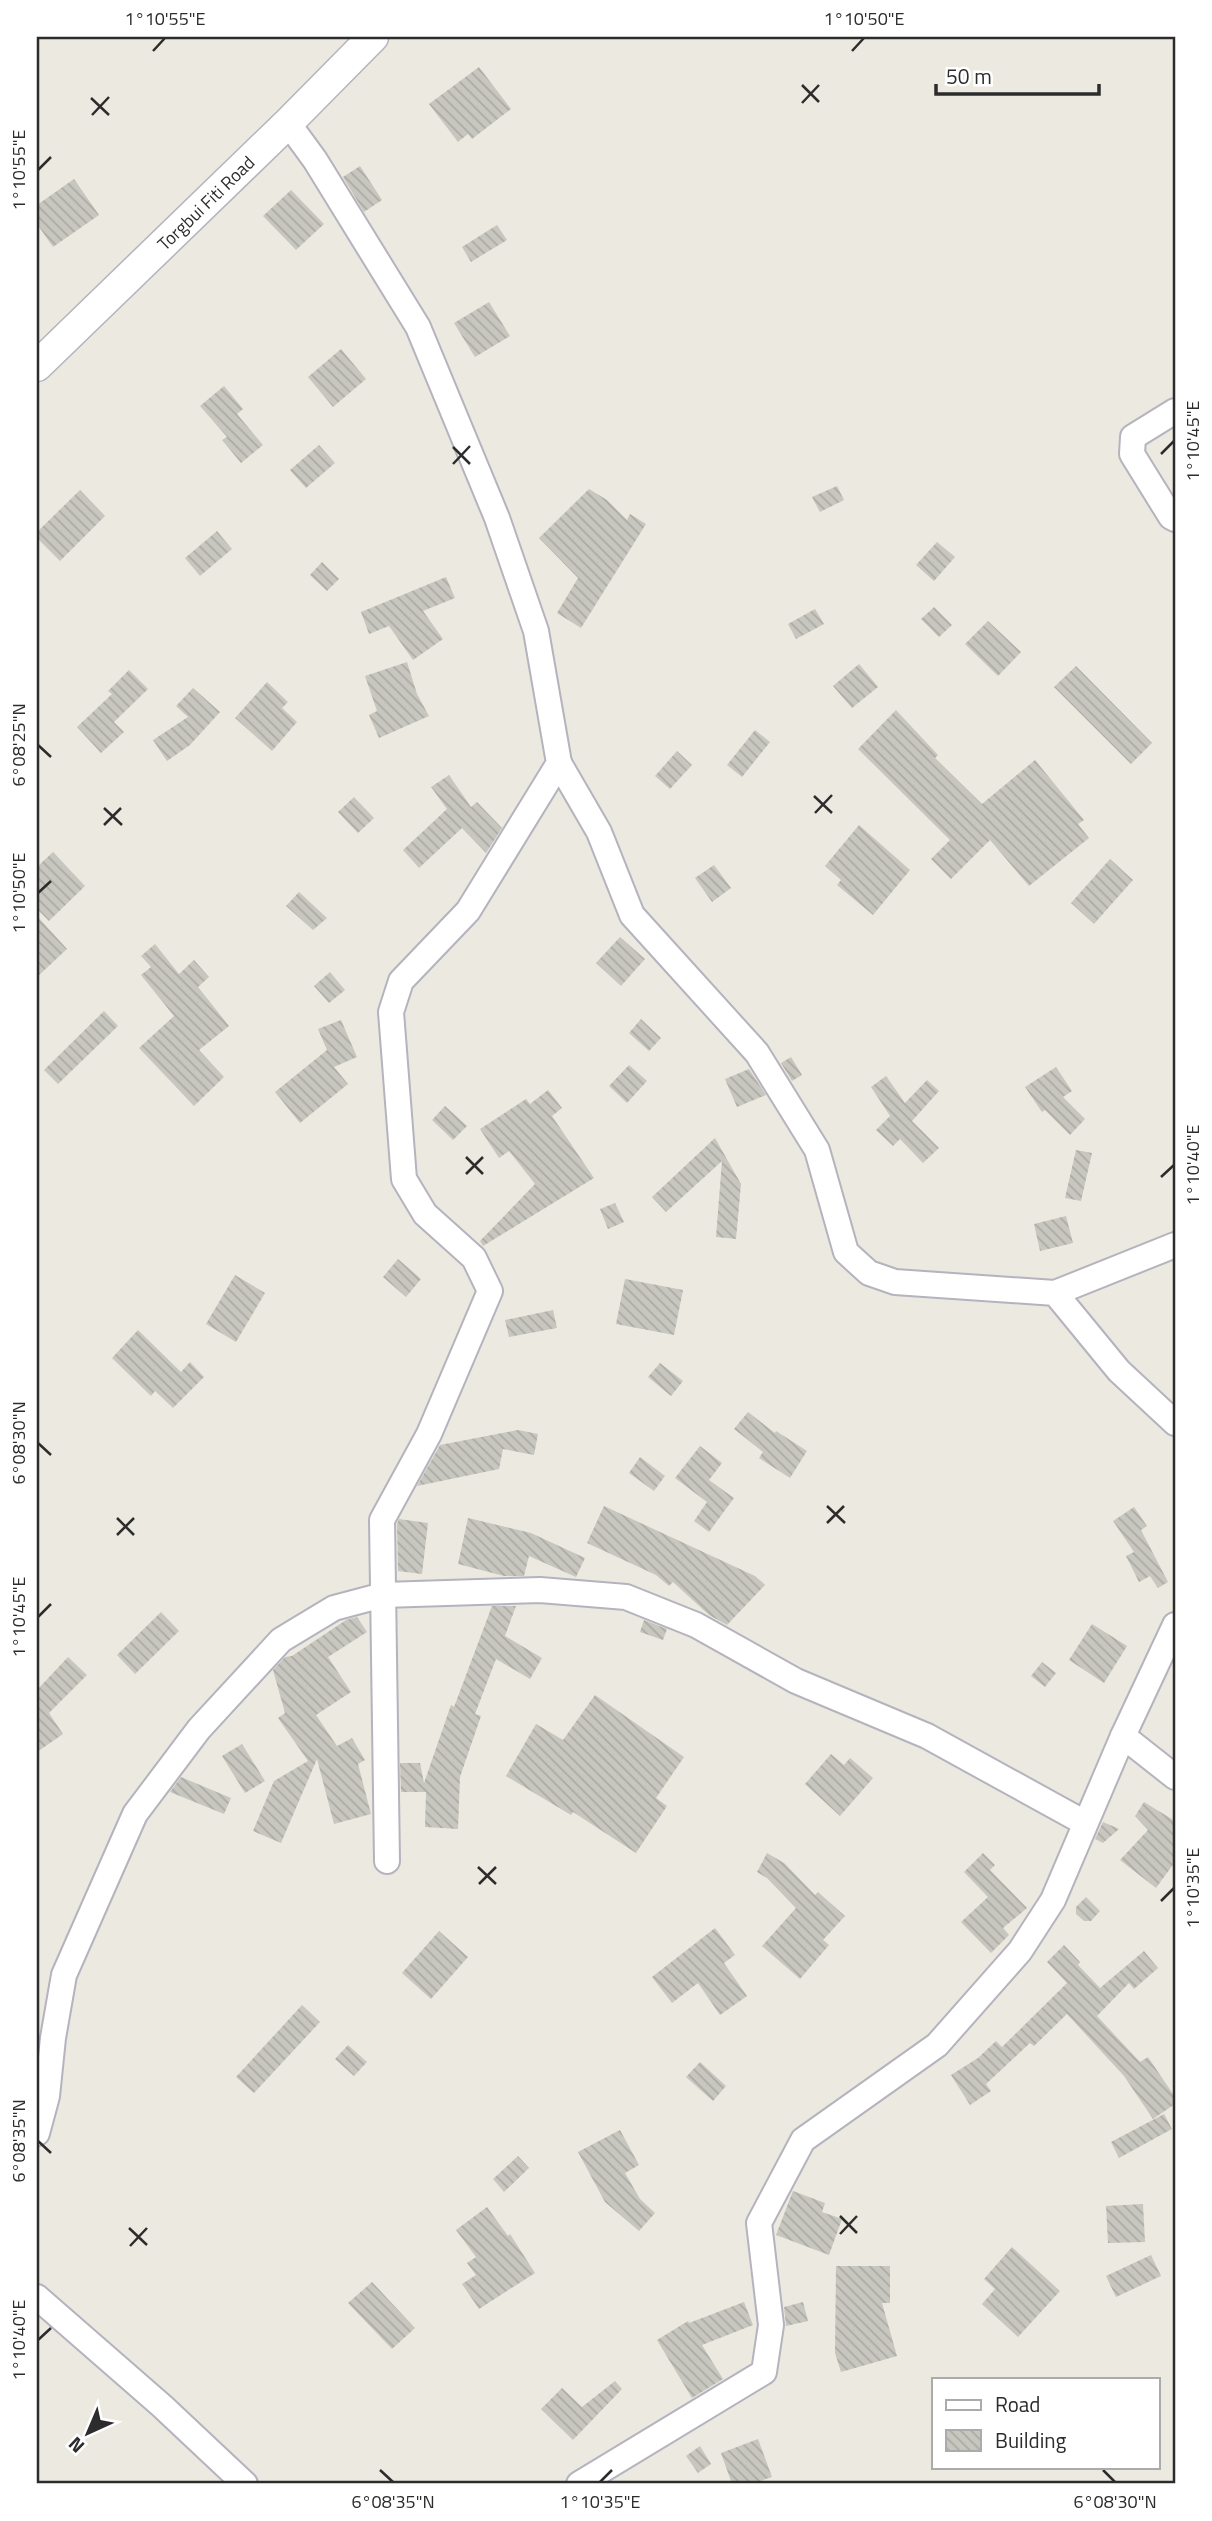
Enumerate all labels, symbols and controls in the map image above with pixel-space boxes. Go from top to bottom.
text: 1°10'55"E [125,5,205,32]
text: 1°10'50"E [824,5,904,32]
scale bar [936,52,1098,96]
text: 50 m [946,60,992,92]
text: 1°10'55"E [5,130,32,210]
street label: Torgbui Fiti Road [151,149,261,257]
text: 1°10'45"E [1179,401,1206,481]
text: 6°08'25"N [5,703,32,787]
text: 1°10'50"E [5,853,32,933]
text: 1°10'40"E [1179,1125,1206,1205]
text: 6°08'30"N [5,1401,32,1485]
text: 1°10'45"E [5,1577,32,1657]
text: 1°10'35"E [1179,1848,1206,1928]
text: 6°08'35"N [5,2099,32,2183]
text: 1°10'40"E [5,2300,32,2380]
legend [932,2378,1160,2468]
text: Road [995,2388,1040,2420]
north arrow [52,2398,122,2468]
text: Building [995,2424,1067,2456]
text: N [61,2431,91,2461]
text: 6°08'35"N [351,2488,435,2515]
text: 1°10'35"E [560,2488,640,2515]
text: 6°08'30"N [1073,2488,1157,2515]

